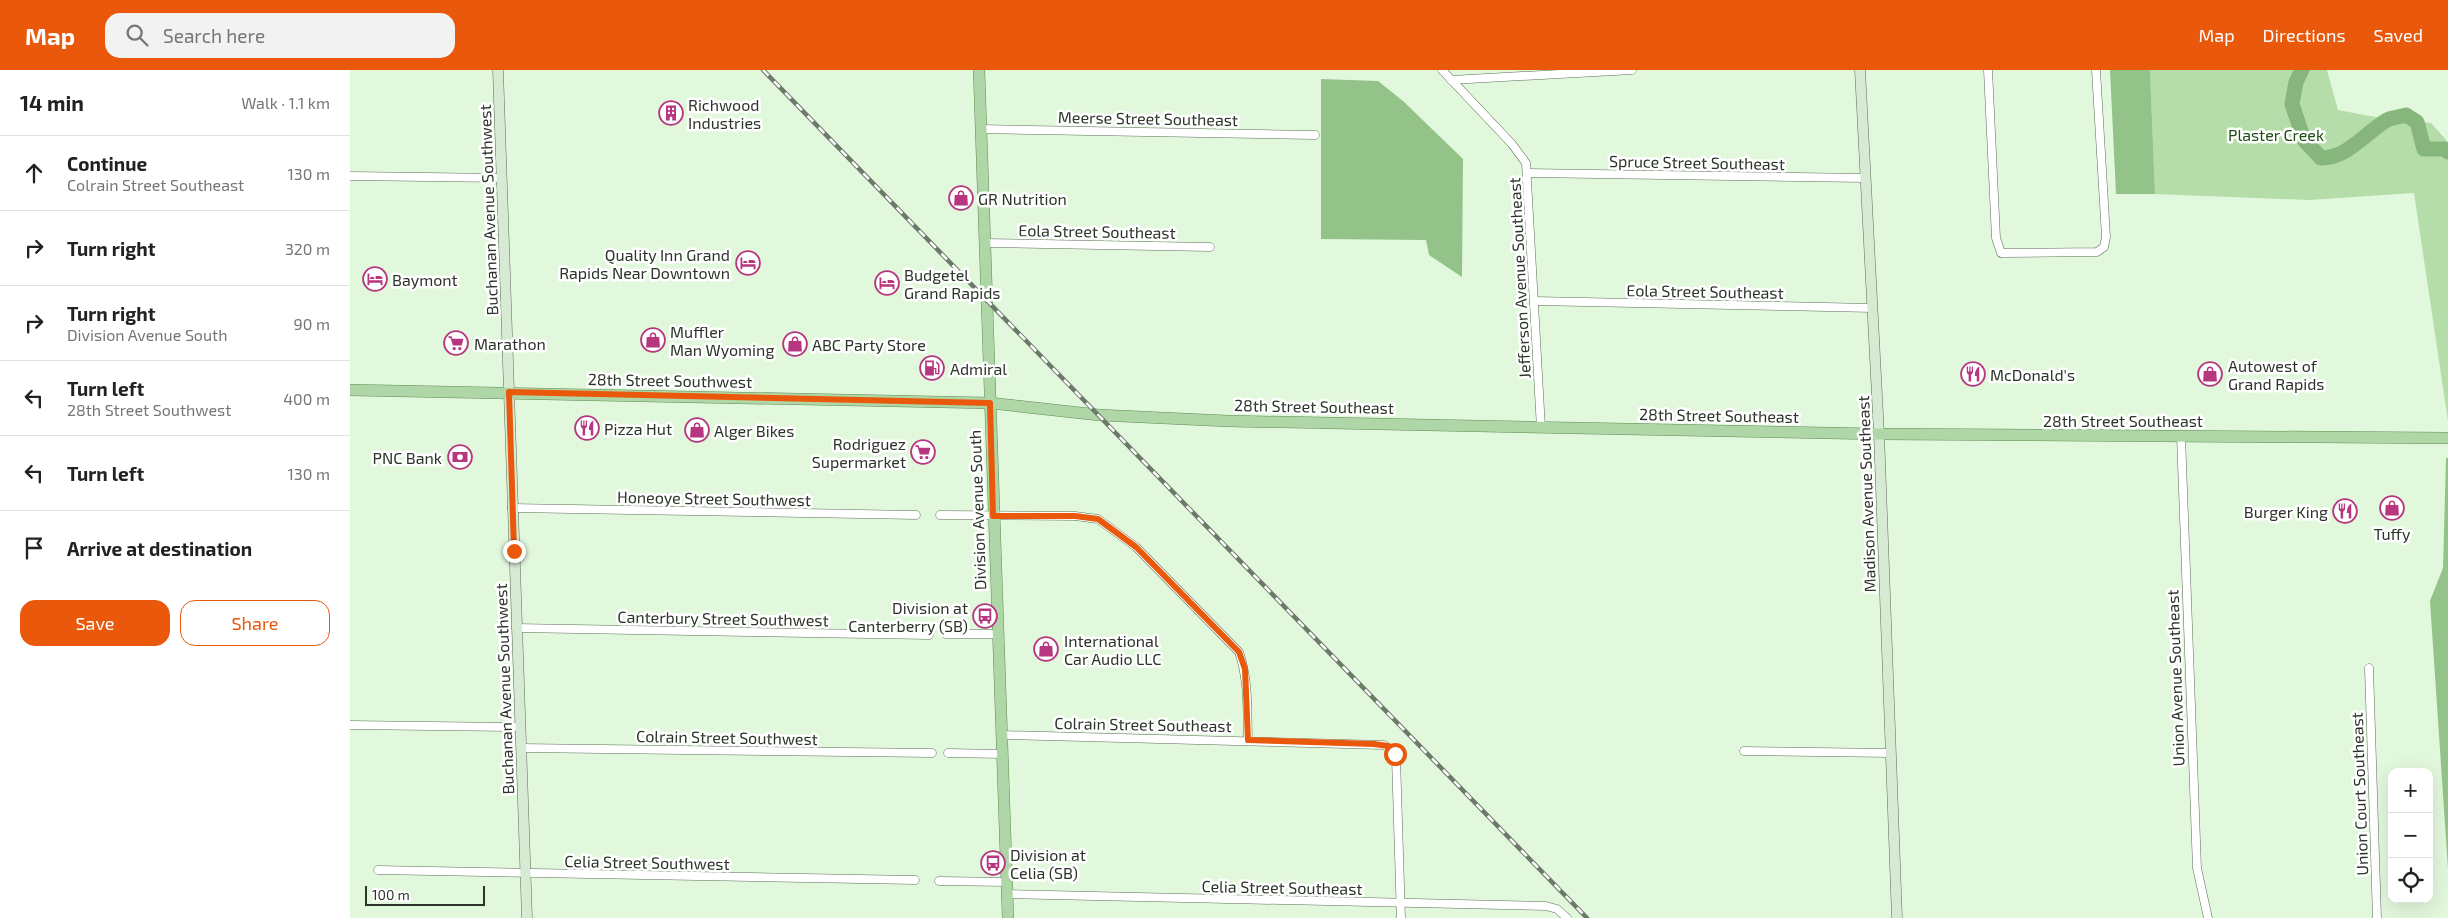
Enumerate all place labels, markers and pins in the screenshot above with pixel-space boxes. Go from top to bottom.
place label: Richwood Industries [688,95,761,132]
building icon: Richwood Industries [658,100,684,126]
shop icon: GR Nutrition [948,185,974,211]
place label: GR Nutrition [978,189,1067,208]
place label: Quality Inn Grand Rapids Near Downtown [559,245,730,282]
hotel icon: Quality Inn Grand Rapids Near Downtown [735,250,761,276]
place label: Budgetel Grand Rapids [904,265,1001,302]
hotel icon: Baymont [362,266,388,292]
place label: Baymont [392,270,458,289]
hotel icon: Budgetel Grand Rapids [874,270,900,296]
place label: Muffler Man Wyoming [670,322,774,359]
shop icon: Muffler Man Wyoming [640,327,666,353]
supermarket icon: Marathon [443,330,469,356]
shop icon: ABC Party Store [782,331,808,357]
place label: Marathon [474,334,546,353]
place label: ABC Party Store [812,335,926,354]
fuel station icon: Admiral [919,355,945,381]
place label: Autowest of Grand Rapids [2228,356,2325,393]
place label: Admiral [950,359,1007,378]
restaurant icon: McDonald's [1960,361,1986,387]
shop icon: Autowest of Grand Rapids [2197,361,2223,387]
place label: McDonald's [1990,365,2075,384]
restaurant icon: Pizza Hut [574,415,600,441]
shop icon: Alger Bikes [684,417,710,443]
place label: Pizza Hut [604,419,672,438]
place label: Alger Bikes [714,421,794,440]
place label: Rodriguez Supermarket [812,434,906,471]
supermarket icon: Rodriguez Supermarket [910,439,936,465]
bank icon: PNC Bank [447,444,473,470]
place label: PNC Bank [372,448,442,467]
shop icon: Tuffy [2379,495,2405,521]
restaurant icon: Burger King [2332,498,2358,524]
place label: Burger King [2244,502,2328,521]
place label: Tuffy [2374,524,2411,543]
place label: Division at Canterberry (SB) [848,598,968,635]
bus stop icon: Division at Canterberry (SB) [972,603,998,629]
place label: International Car Audio LLC [1064,631,1161,668]
shop icon: International Car Audio LLC [1033,636,1059,662]
place label: Division at Celia (SB) [1010,845,1086,882]
bus stop icon: Division at Celia (SB) [980,850,1006,876]

